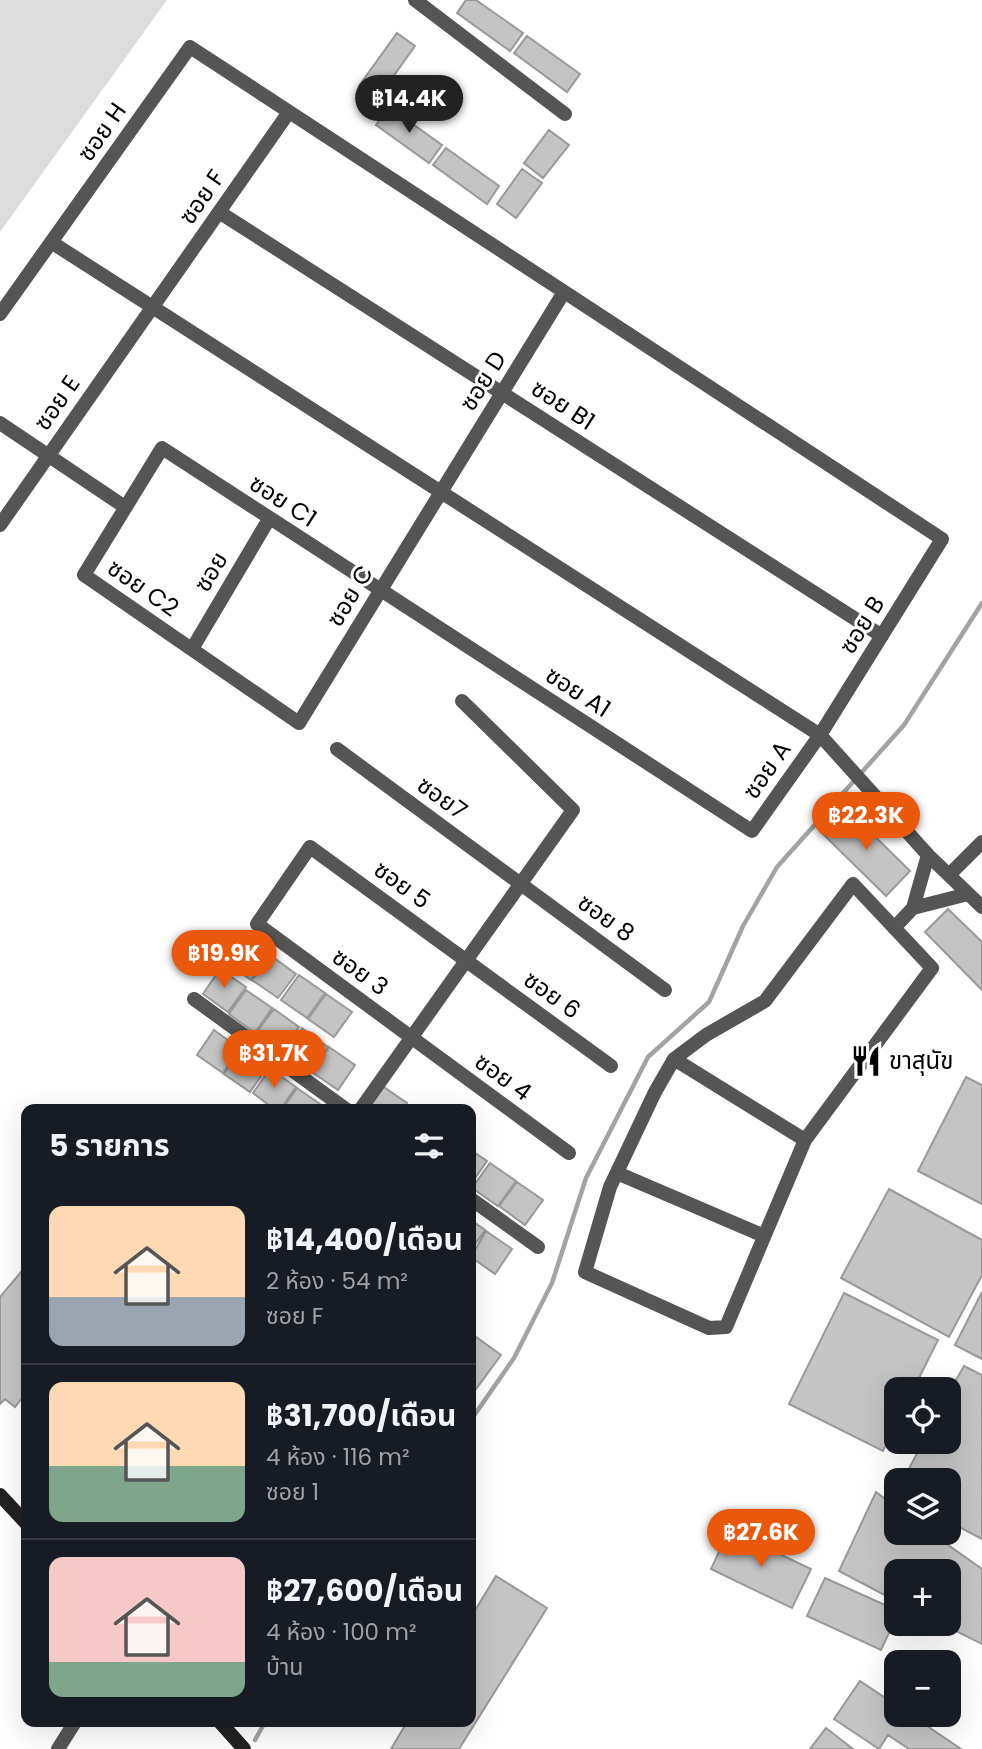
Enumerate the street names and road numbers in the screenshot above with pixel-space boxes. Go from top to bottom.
street label: ซอย H [70,96,134,168]
street label: ซอย F [171,163,232,231]
street label: ซอย D [451,345,514,417]
street label: ซอย E [26,369,87,437]
street label: ซอย B1 [525,372,602,438]
street label: ซอย C1 [243,467,323,535]
street label: ซอย [186,546,235,598]
street label: ซอย C2 [101,551,186,624]
street label: ซอย C [318,559,381,633]
street label: ซอย B [831,589,892,660]
street label: ซอย A1 [539,658,617,725]
street label: ซอย A [735,734,798,805]
street label: ซอย7 [411,768,474,827]
street label: ซอย 5 [367,853,437,916]
street label: ซอย 8 [571,886,641,949]
street label: ซอย 3 [326,940,395,1003]
street label: ซอย 6 [517,963,587,1026]
street label: ซอย 4 [468,1045,538,1108]

